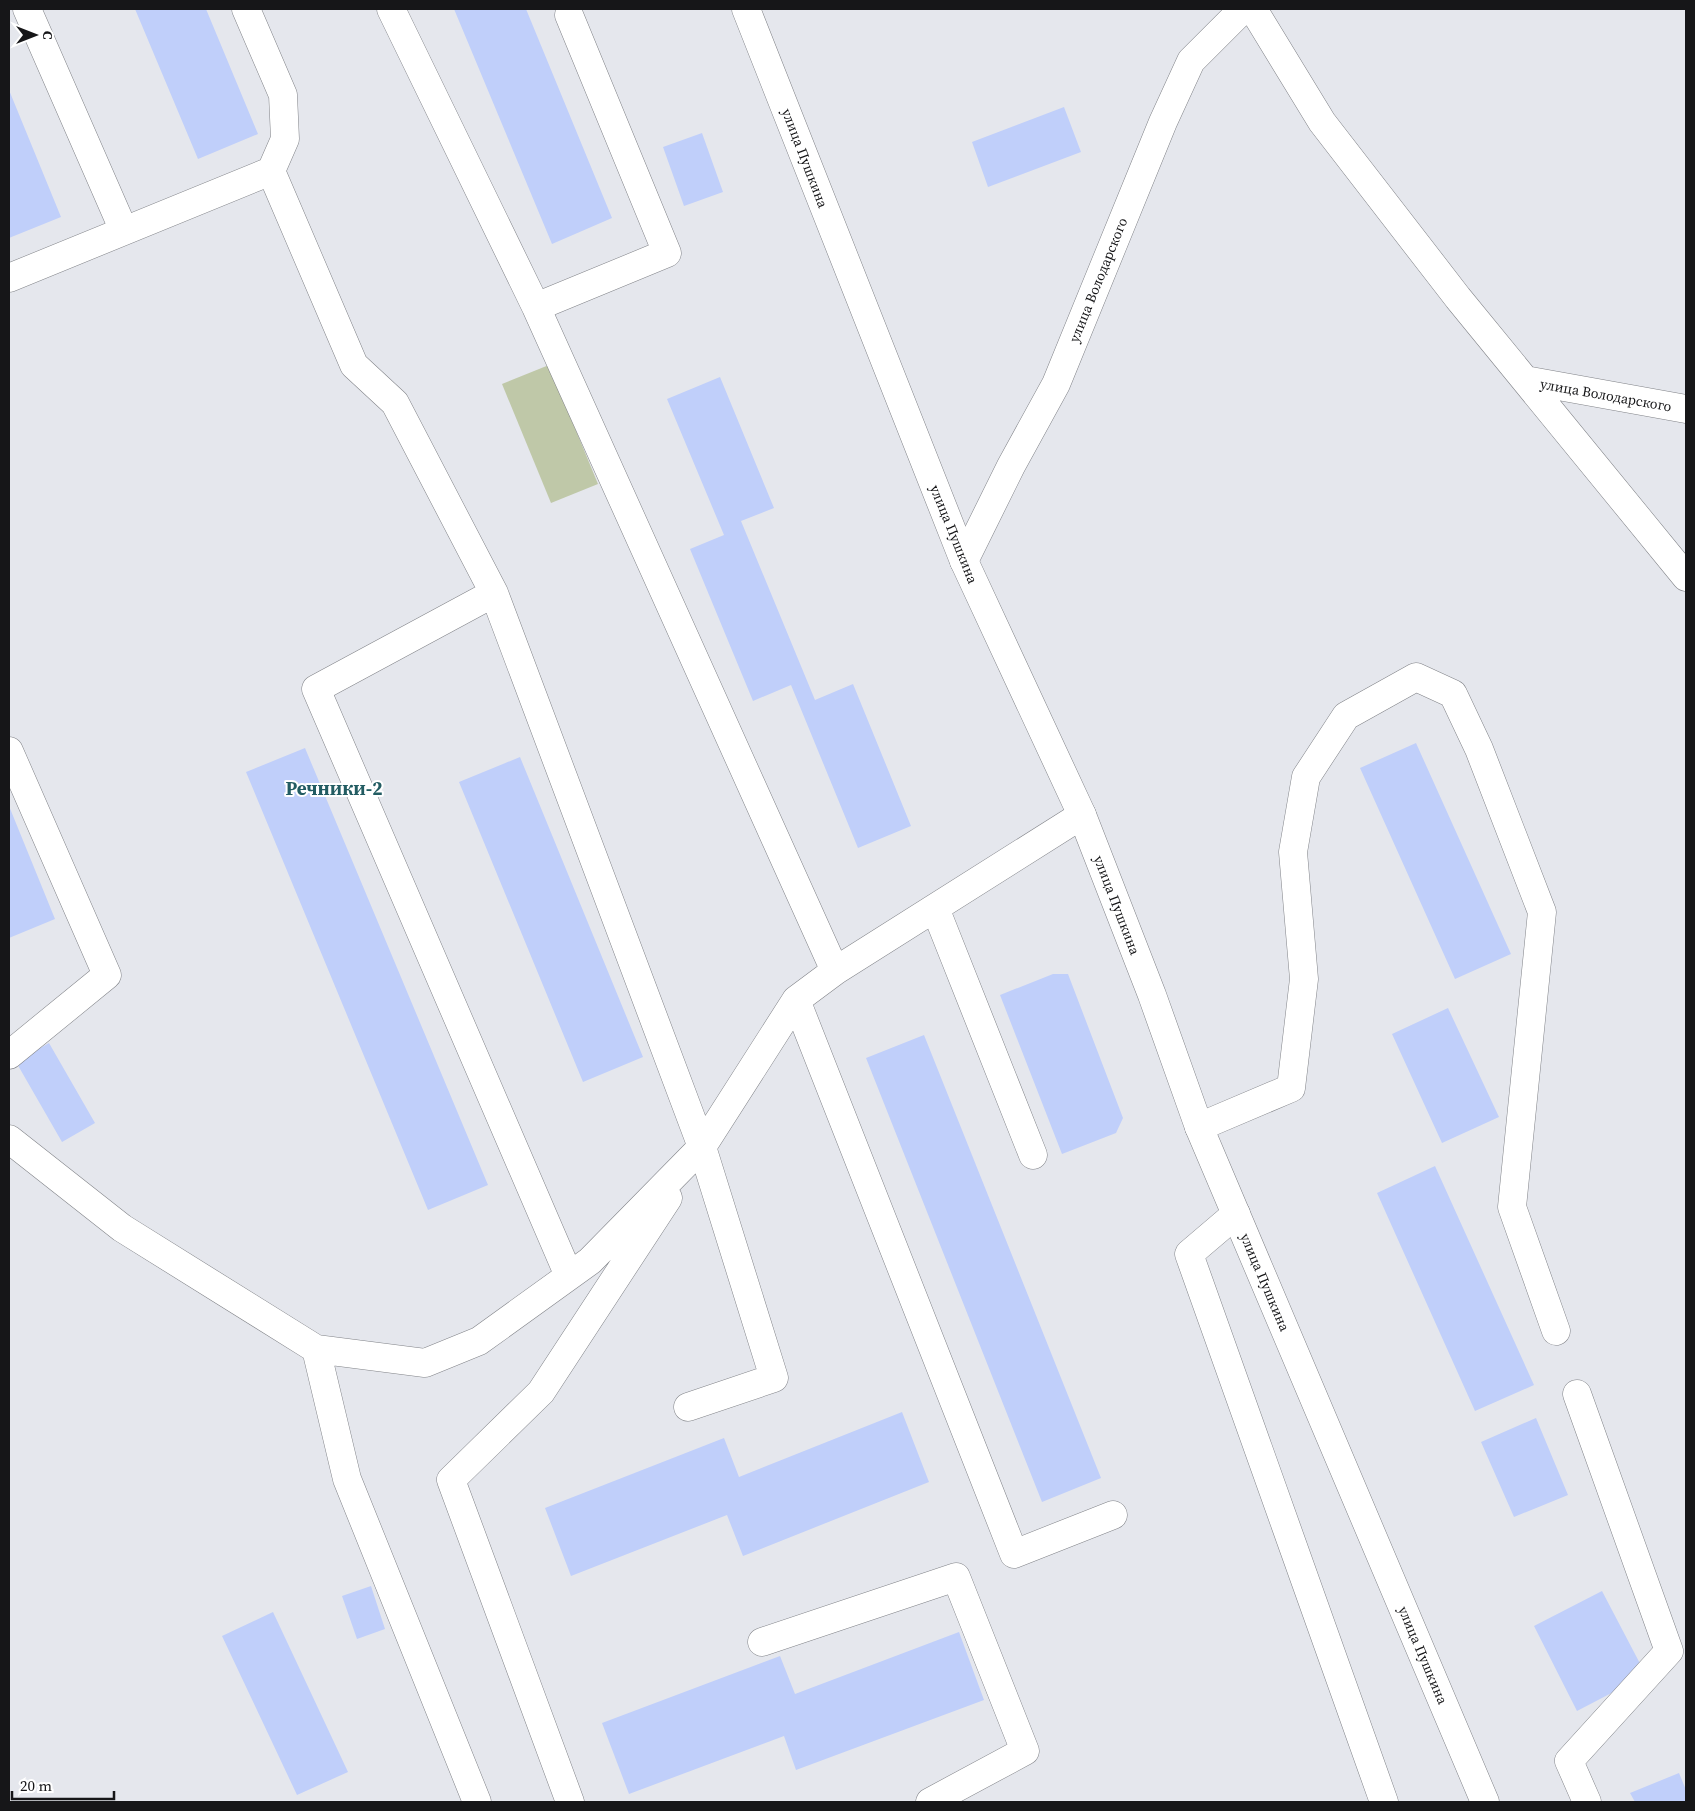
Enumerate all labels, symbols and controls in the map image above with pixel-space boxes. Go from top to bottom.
north arrow [10,10,60,60]
text: С [38,31,58,40]
street label: улица Пушкина [777,105,833,211]
street label: улица Володарского [1064,214,1132,345]
street label: улица Володарского [1539,374,1674,416]
street label: улица Пушкина [925,482,983,587]
district label: Речники-2 [285,775,383,801]
street label: улица Пушкина [1089,852,1145,958]
street label: улица Пушкина [1235,1230,1295,1335]
street label: улица Пушкина [1393,1603,1453,1708]
scale bar [12,1768,115,1800]
text: 20 m [20,1775,52,1796]

